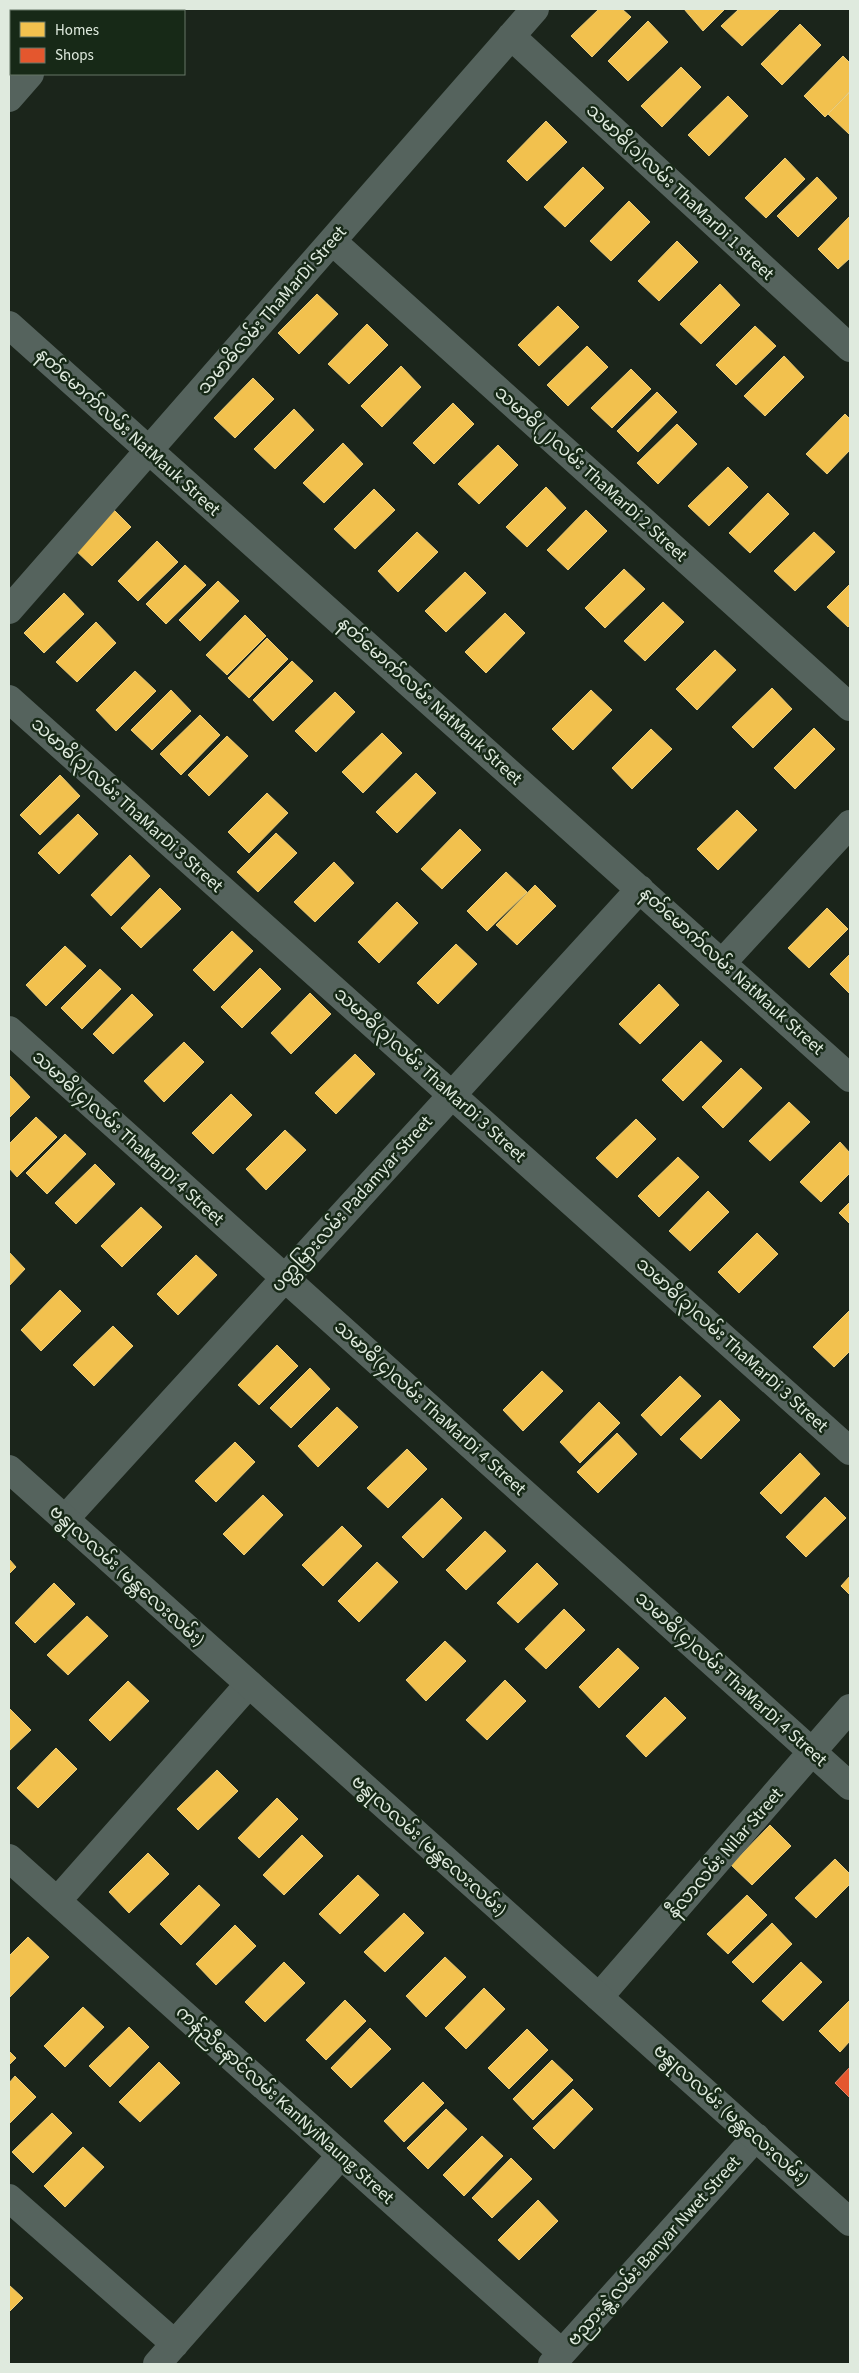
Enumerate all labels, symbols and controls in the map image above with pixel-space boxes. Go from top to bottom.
legend [10,10,185,75]
text: Homes [55,20,99,41]
text: Shops [55,45,94,66]
street label: သမာဓိ(၁)လမ်း ThaMarDi 1 street [580,97,781,286]
street label: သမာဓိလမ်း ThaMarDi Street [190,219,352,400]
street label: နတ်မောက်လမ်း NatMauk Street [29,341,226,523]
street label: သမာဓိ(၂)လမ်း ThaMarDi 2 Street [488,379,694,569]
street label: နတ်မောက်လမ်း NatMauk Street [331,610,528,792]
street label: သမာဓိ(၃)လမ်း ThaMarDi 3 Street [24,710,230,900]
street label: နတ်မောက်လမ်း NatMauk Street [633,880,830,1062]
street label: သမာဓိ(၃)လမ်း ThaMarDi 3 Street [327,980,533,1170]
street label: သမာဓိ(၄)လမ်း ThaMarDi 4 Street [25,1043,231,1233]
street label: ပတ္တမြားလမ်း Padamyar Street [265,1110,440,1299]
street label: သမာဓိ(၃)လမ်း ThaMarDi 3 Street [629,1250,835,1440]
street label: သမာဓိ(၄)လမ်း ThaMarDi 4 Street [327,1313,533,1503]
street label: ဗန္ဓုလလမ်း (မန္တလေးလမ်း) [42,1499,211,1654]
street label: သမာဓိ(၄)လမ်း ThaMarDi 4 Street [628,1584,834,1774]
street label: ဗန္ဓုလလမ်း (မန္တလေးလမ်း) [344,1769,513,1924]
street label: နီလာလမ်း Nilar Street [660,1781,790,1925]
street label: ကန်ညီနောင်လမ်း KanNyiNaung Street [169,1999,401,2211]
street label: ဗန္ဓုလလမ်း (မန္တလေးလမ်း) [646,2038,815,2193]
street label: ဗညားနွဲ့လမ်း Banyar Nwet Street [561,2150,748,2353]

